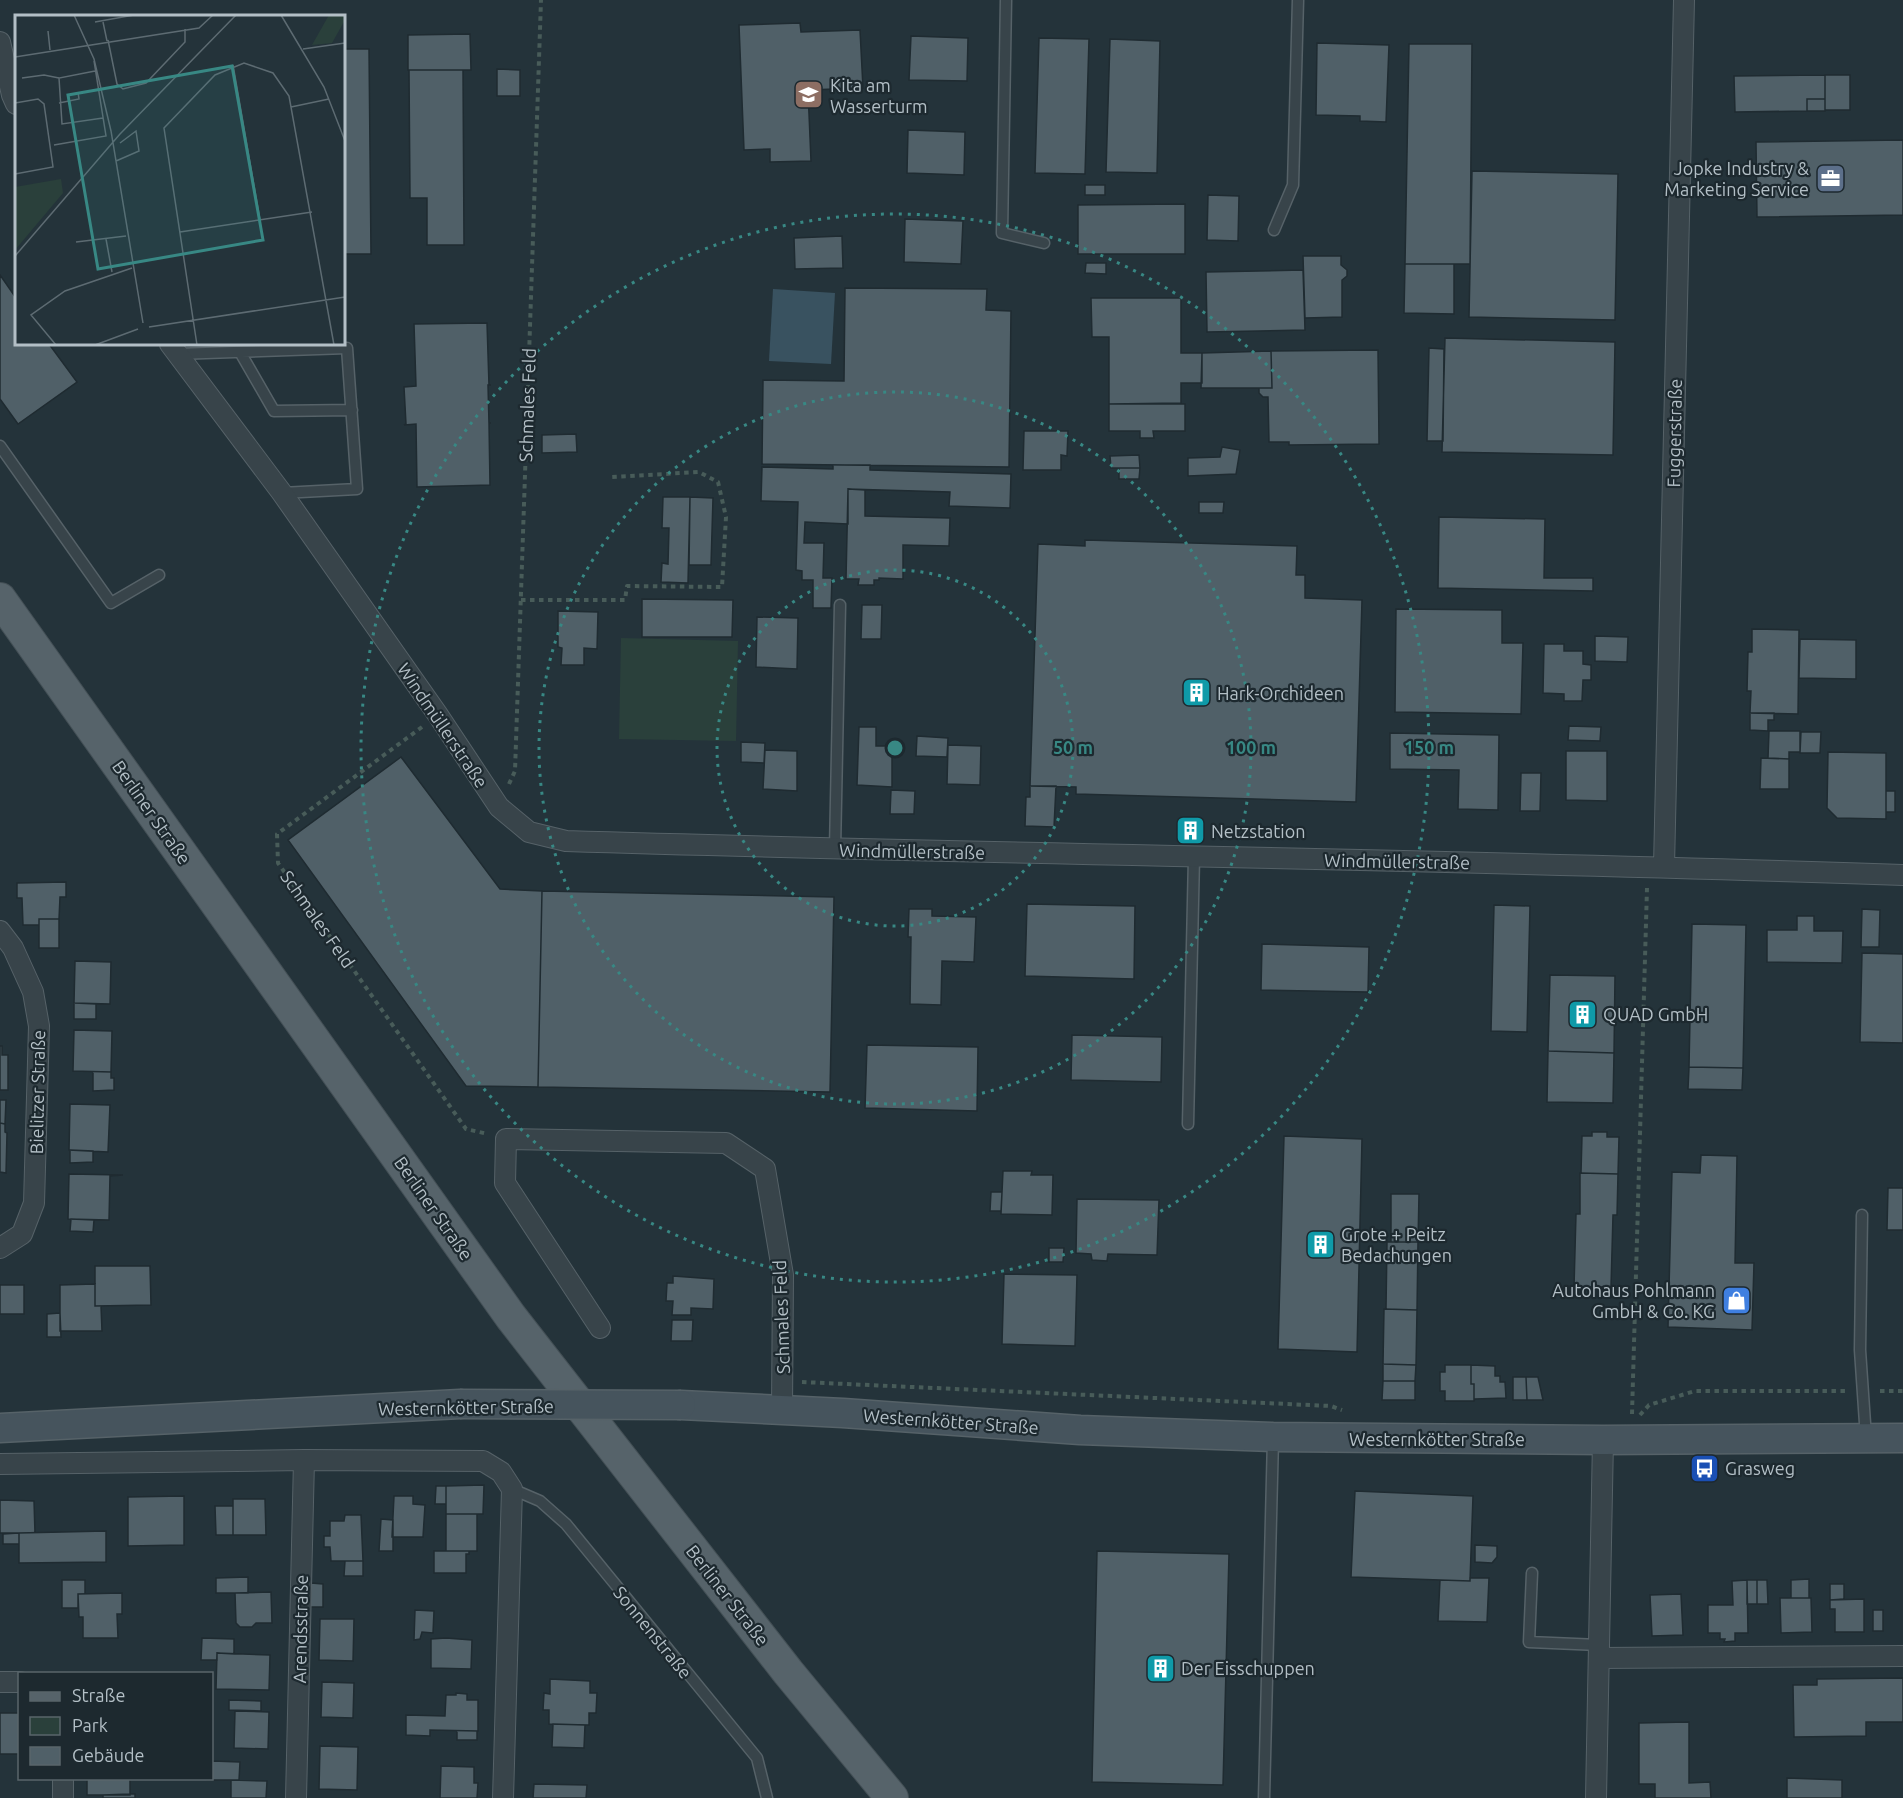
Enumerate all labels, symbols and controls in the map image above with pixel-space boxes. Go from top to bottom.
inset map [15,15,345,345]
place label: Kita am Wasserturm [830,75,928,116]
school or university icon: Kita am Wasserturm [793,79,825,111]
place label: Jopke Industry & Marketing Service [1664,158,1809,199]
office icon: Jopke Industry & Marketing Service [1814,162,1846,194]
street label: Schmales Feld [515,348,539,462]
street label: Fuggerstraße [1663,378,1685,488]
street label: Windmüllerstraße [394,659,492,791]
building icon: Hark-Orchideen [1180,677,1212,709]
place label: Hark-Orchideen [1217,683,1344,703]
text: 50 m [1053,737,1093,757]
text: 100 m [1226,737,1276,757]
text: 150 m [1404,737,1454,757]
centre of rings [885,738,905,758]
street label: Berliner Straße [109,756,195,868]
building icon: Netzstation [1174,815,1206,847]
place label: Netzstation [1211,821,1306,841]
street label: Windmüllerstraße [839,840,985,862]
street label: Windmüllerstraße [1324,850,1470,872]
street label: Schmales Feld [277,867,359,971]
building icon: QUAD GmbH [1566,998,1598,1030]
place label: QUAD GmbH [1603,1004,1708,1025]
street label: Bielitzer Straße [26,1030,48,1154]
street label: Berliner Straße [391,1152,477,1264]
place label: Grote + Peitz Bedachungen [1341,1224,1452,1265]
building icon: Grote + Peitz Bedachungen [1304,1228,1336,1260]
street label: Schmales Feld [769,1260,793,1374]
place label: Autohaus Pohlmann GmbH & Co. KG [1552,1280,1715,1321]
shop icon: Autohaus Pohlmann GmbH & Co. KG [1720,1284,1752,1316]
street label: Westernkötter Straße [378,1395,554,1419]
street label: Westernkötter Straße [863,1405,1039,1437]
street label: Westernkötter Straße [1349,1429,1525,1449]
bus stop icon: Grasweg [1688,1452,1720,1484]
place label: Grasweg [1725,1458,1795,1478]
street label: Berliner Straße [683,1541,773,1649]
street label: Arendsstraße [289,1574,311,1684]
street label: Sonnenstraße [610,1582,696,1682]
building icon: Der Eisschuppen [1144,1652,1176,1684]
place label: Der Eisschuppen [1181,1658,1315,1678]
legend [18,1672,213,1780]
text: Straße [72,1685,125,1705]
text: Park [72,1715,108,1735]
text: Gebäude [72,1745,144,1765]

